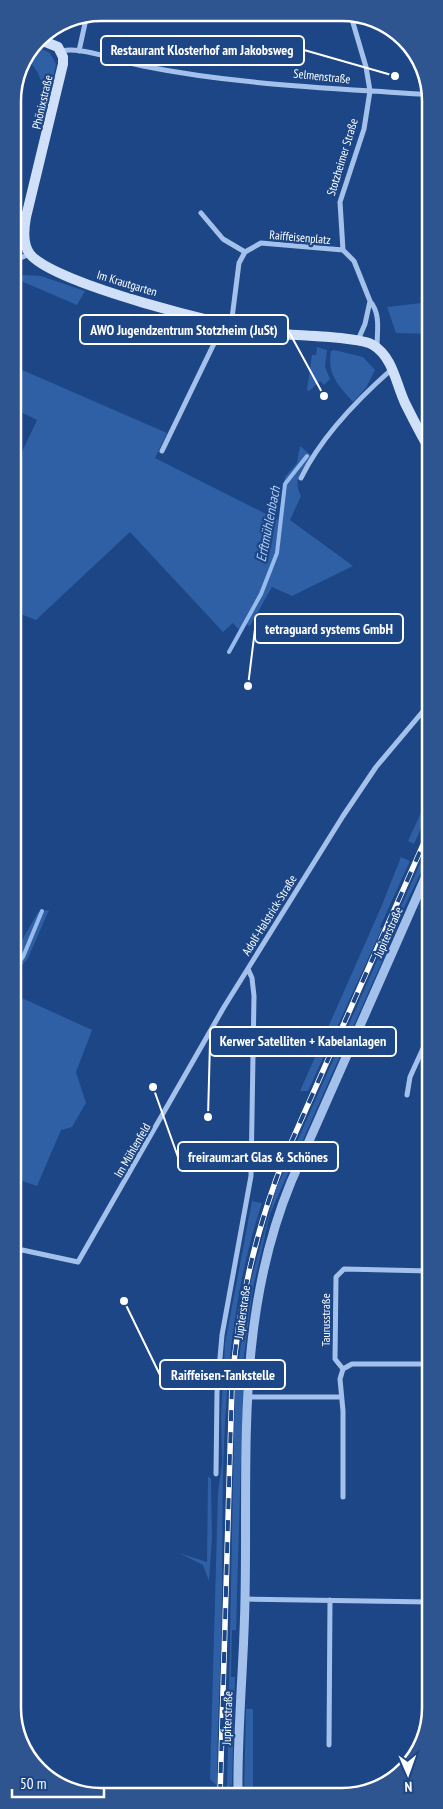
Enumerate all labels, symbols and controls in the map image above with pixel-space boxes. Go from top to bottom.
callout: Restaurant Klosterhof am Jakobsweg [101,36,304,65]
text: Restaurant Klosterhof am Jakobsweg [111,41,293,59]
street label: Selmenstraße [293,66,351,86]
street label: Phönixstraße [29,74,55,130]
street label: Stotzheimer Straße [323,117,361,197]
street label: Raiffeisenplatz [269,227,331,247]
street label: Im Krautgarten [95,267,159,299]
callout: AWO Jugendzentrum Stotzheim (JuSt) [80,315,288,344]
text: AWO Jugendzentrum Stotzheim (JuSt) [89,321,278,339]
water label: Erftmühlenbach [252,484,284,563]
callout: tetraguard systems GmbH [255,614,403,643]
text: tetraguard systems GmbH [265,620,393,638]
street label: Adolf-Halstrick-Straße [238,872,300,958]
street label: Jupiterstraße [370,904,406,960]
callout: Kerwer Satelliten + Kabelanlagen [210,1027,396,1056]
text: Kerwer Satelliten + Kabelanlagen [220,1032,386,1050]
street label: Im Mühlenfeld [110,1120,154,1180]
callout: freiraum:art Glas & Schönes [178,1142,338,1171]
text: freiraum:art Glas & Schönes [188,1148,328,1166]
street label: Jupiterstraße [231,1284,253,1341]
street label: Taurusstraße [318,1293,333,1347]
callout: Raiffeisen-Tankstelle [160,1360,285,1389]
text: Raiffeisen-Tankstelle [171,1366,275,1384]
street label: Jupiterstraße [219,1691,235,1746]
north arrow [383,1749,433,1799]
scale bar [12,1766,105,1798]
text: 50 m [20,1774,46,1793]
text: N [404,1778,413,1796]

